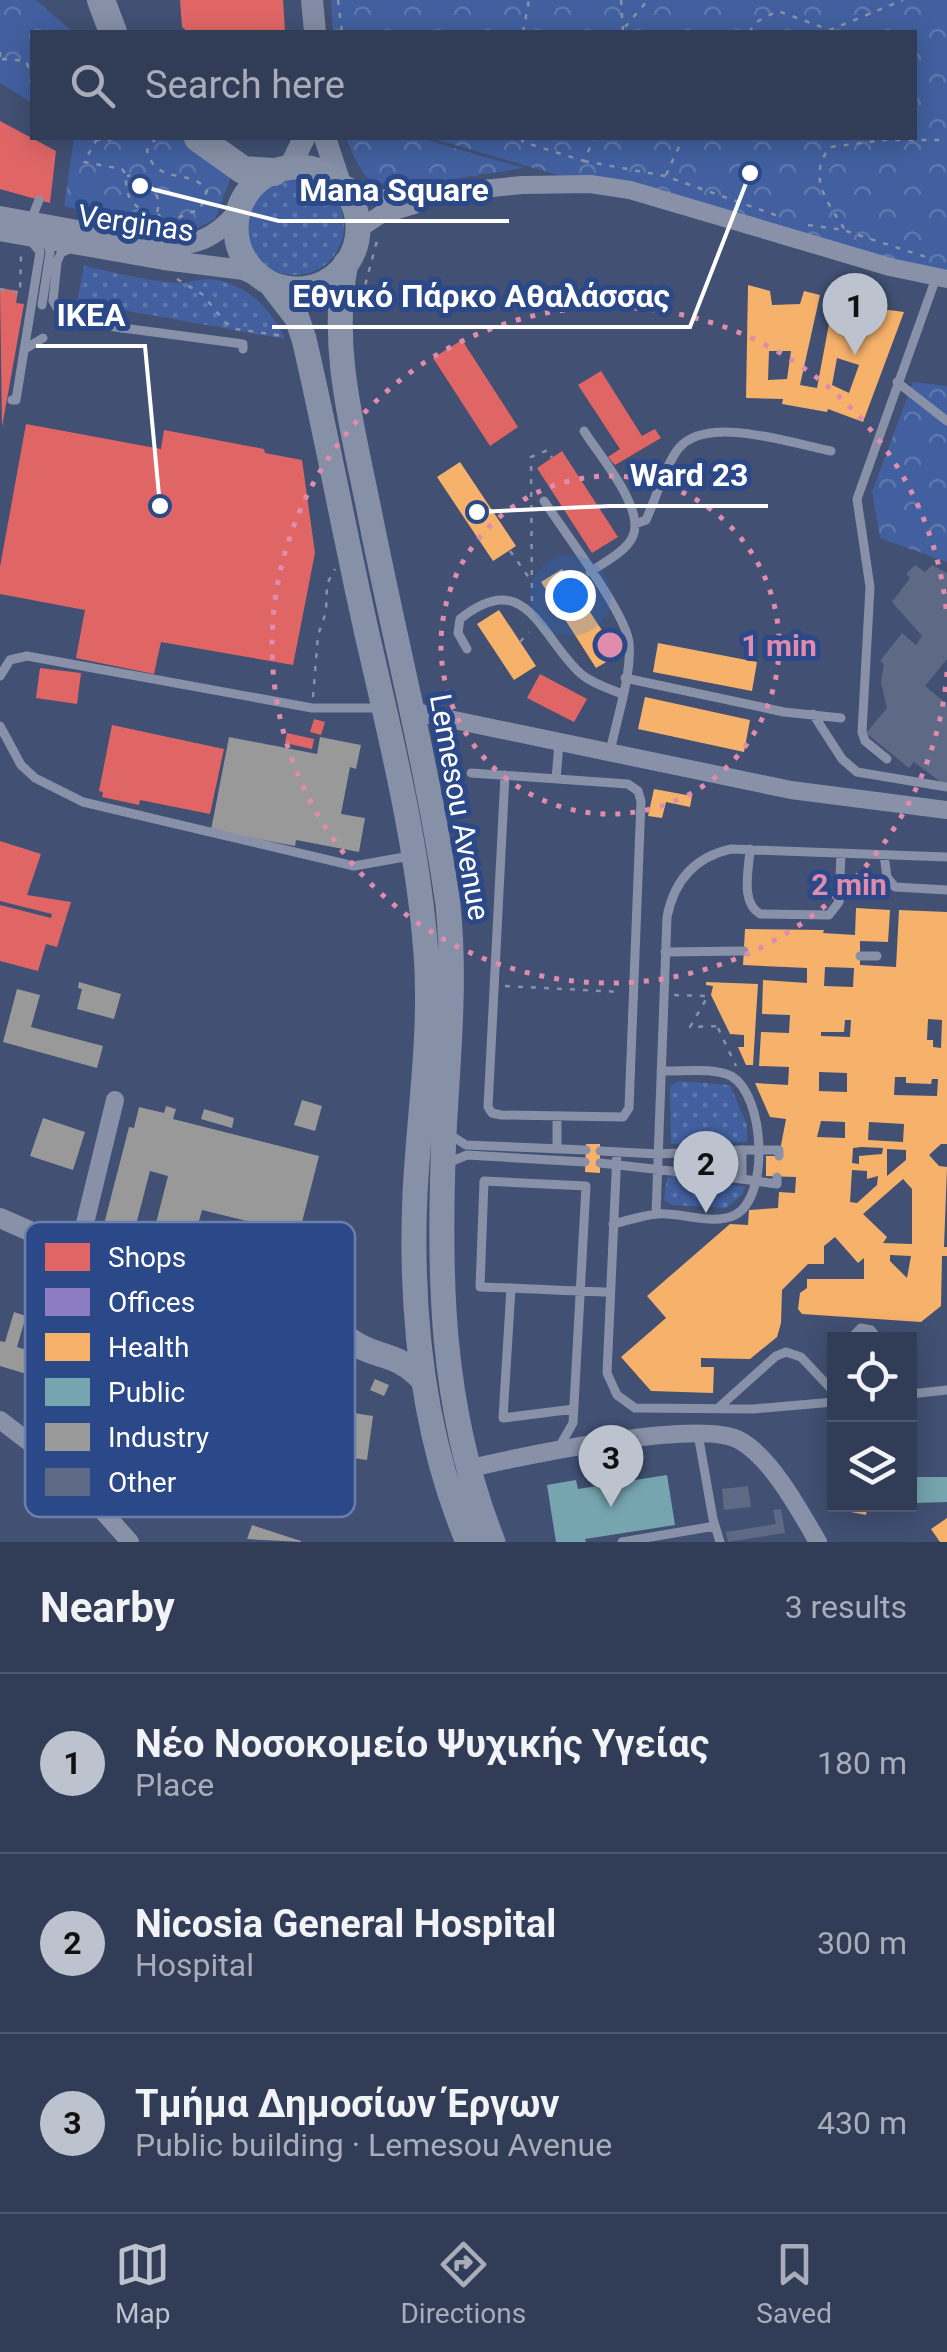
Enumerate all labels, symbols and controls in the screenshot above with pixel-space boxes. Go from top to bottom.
search box [30,30,917,140]
icon: search [65,58,120,113]
text: Search here [145,63,345,107]
callout: Mana Square [279,159,509,221]
text: Mana Square [299,171,489,209]
street label: Verginas [76,198,196,248]
callout: Εθνικό Πάρκο Αθαλάσσας [272,265,690,327]
pin: 1 [822,272,888,355]
text: Εθνικό Πάρκο Αθαλάσσας [292,277,670,315]
callout: IKEA [36,284,145,346]
text: IKEA [56,296,126,334]
callout: Ward 23 [609,444,768,506]
text: Ward 23 [630,456,748,494]
your location [545,570,596,621]
centre of rings [592,627,628,663]
text: 1 min [741,628,817,663]
street label: Lemesou Avenue [423,691,497,923]
text: 2 min [811,867,887,902]
pin: 2 [674,1130,738,1213]
legend [25,1222,355,1517]
text: Shops [108,1241,186,1274]
text: Offices [108,1286,195,1319]
text: Health [108,1331,189,1364]
map controls [827,1332,917,1512]
button: locate [827,1332,917,1422]
text: Public [108,1376,185,1409]
text: Industry [108,1421,209,1454]
button: layers [827,1422,917,1512]
pin: 3 [578,1424,644,1507]
text: Other [108,1466,177,1499]
text: Nearby [40,1583,175,1632]
text: 3 results [785,1588,907,1626]
text: Νέο Νοσοκομείο Ψυχικής Υγείας [135,1722,709,1766]
text: 1 [63,1744,82,1782]
text: 180 m [817,1744,907,1782]
text: Place [135,1766,214,1804]
text: Nicosia General Hospital [135,1902,556,1946]
text: 2 [63,1924,82,1962]
text: 300 m [817,1924,907,1962]
text: Hospital [135,1946,254,1984]
text: Τμήμα Δημοσίων Έργων [135,2082,560,2126]
text: 3 [63,2104,82,2142]
text: 430 m [817,2104,907,2142]
text: Public building · Lemesou Avenue [135,2126,612,2164]
tab: Map [115,2237,170,2330]
tab: Directions [400,2237,526,2330]
tab: Saved [756,2237,832,2330]

